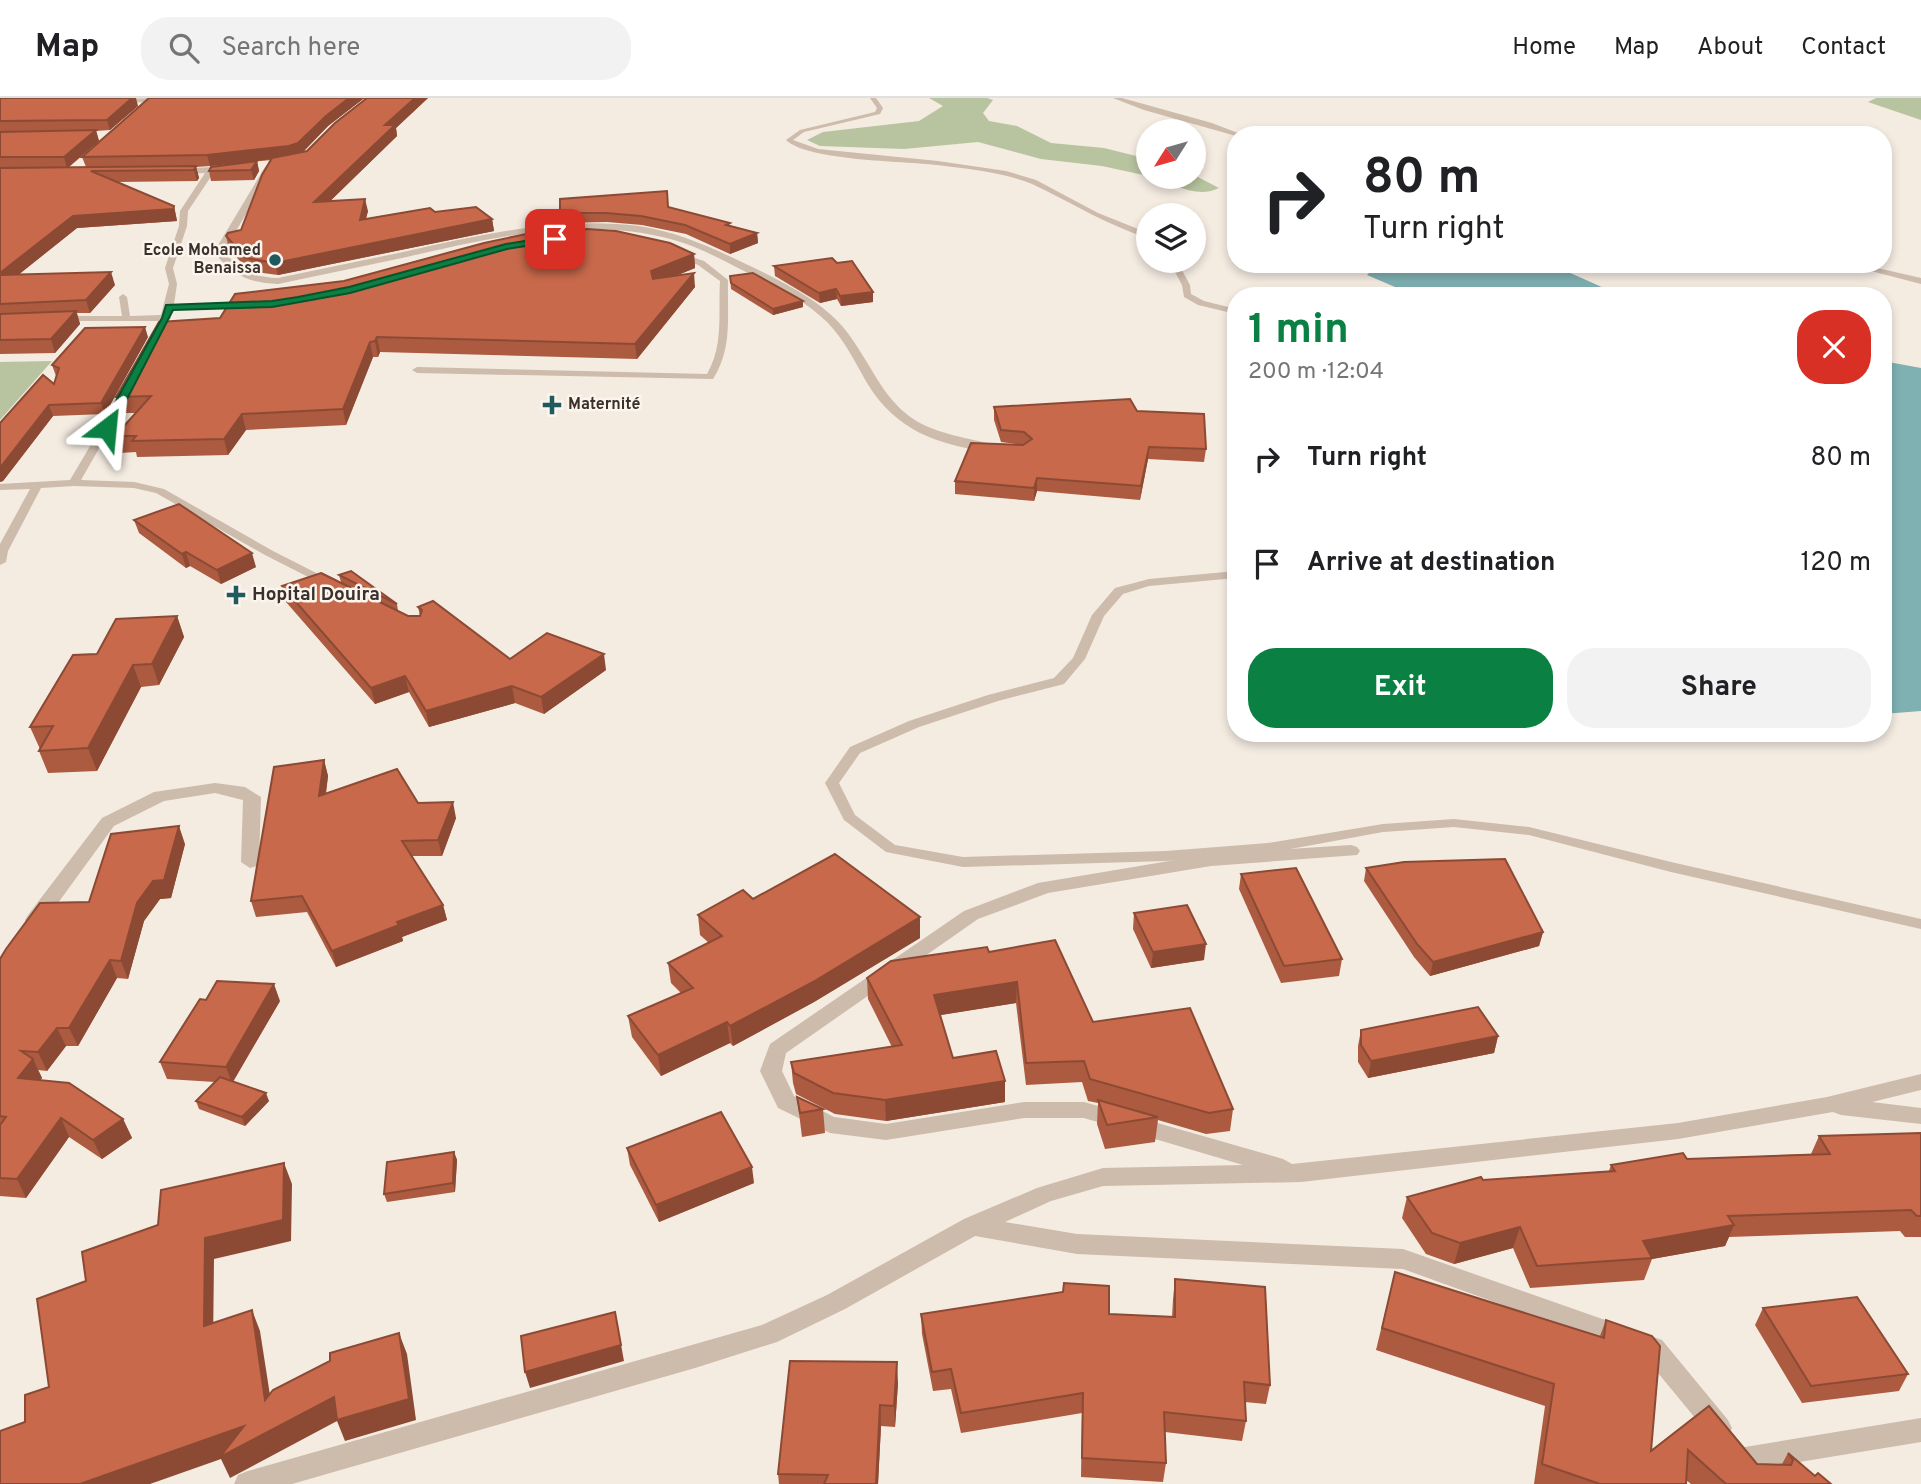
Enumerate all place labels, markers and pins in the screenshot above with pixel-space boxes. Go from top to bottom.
pin [525,209,585,269]
place label: Ecole Mohamed Benaissa [143,241,261,279]
marker: Ecole Mohamed Benaissa [267,252,283,268]
marker: Maternité [542,395,562,415]
place label: Maternité [568,395,640,415]
place label: Hopital Douira [252,583,380,607]
marker: Hopital Douira [226,585,246,605]

